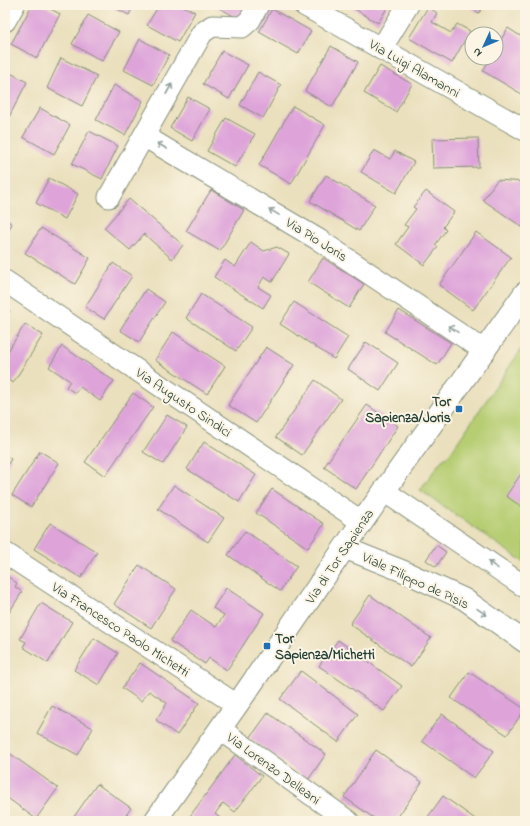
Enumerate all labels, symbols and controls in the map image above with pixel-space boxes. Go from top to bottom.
north arrow [464,26,504,66]
street label: Via Luigi Alamanni [363,34,464,105]
text: N [469,44,486,60]
one-way arrow [166,83,174,95]
one-way arrow [156,142,168,150]
one-way arrow [268,208,280,216]
street label: Via Pio Joris [280,212,351,268]
one-way arrow [448,325,459,333]
street label: Via Augusto Sindici [130,363,235,444]
place label: Tor Sapienza/Joris [365,392,452,429]
marker: Tor Sapienza/Joris [454,404,464,414]
street label: Via di Tor Sapienza [300,505,380,609]
street label: Viale Filippo de Pisis [357,547,472,615]
one-way arrow [488,561,499,569]
street label: Via Francesco Paolo Michetti [46,577,193,683]
one-way arrow [476,608,487,616]
place label: Tor Sapienza/Michetti [275,629,375,666]
marker: Tor Sapienza/Michetti [262,641,272,651]
street label: Via Lorenzo Delleani [221,727,325,811]

